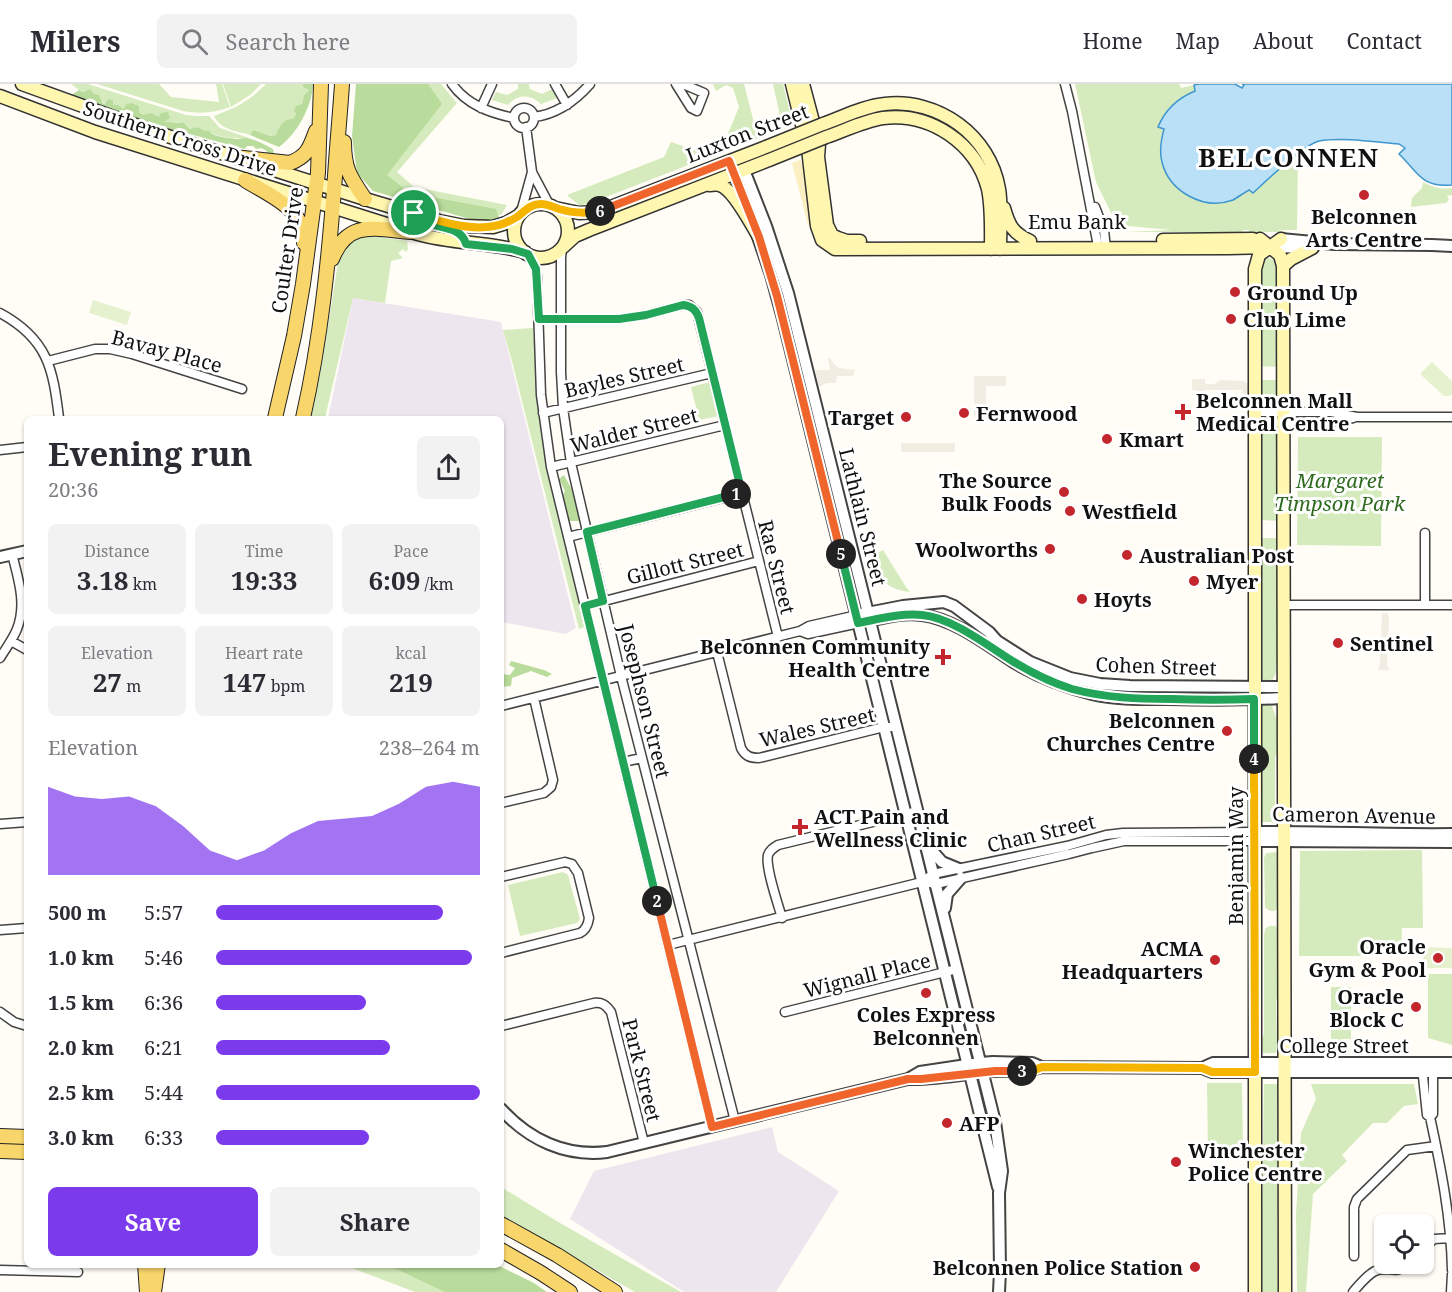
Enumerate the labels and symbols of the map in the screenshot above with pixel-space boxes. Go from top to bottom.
street label: Southern Cross Drive [80,94,280,182]
street label: Luxton Street [682,97,812,169]
district label: BELCONNEN [1198,139,1380,175]
street label: Coulter Drive [265,185,309,315]
pin [388,187,439,238]
marker: Belconnen Arts Centre [1357,188,1371,202]
pin: 6 [585,196,615,226]
place label: Belconnen Arts Centre [1306,203,1422,253]
street label: Emu Bank [1028,208,1126,235]
place label: Ground Up [1247,279,1358,306]
marker: Ground Up [1228,285,1242,299]
place label: Club Lime [1243,306,1346,333]
marker: Club Lime [1224,312,1238,326]
street label: Bavay Place [109,323,225,379]
street label: Bayles Street [561,350,687,404]
place label: Belconnen Mall Medical Centre [1196,387,1353,437]
place label: Fernwood [976,400,1078,427]
street label: Walder Street [567,401,701,459]
marker: Belconnen Mall Medical Centre [1174,403,1192,421]
place label: Target [828,404,894,431]
marker: Fernwood [957,406,971,420]
marker: Target [899,410,913,424]
place label: Kmart [1119,426,1184,453]
marker: Kmart [1100,432,1114,446]
street label: Lathlain Street [833,445,893,589]
place label: The Source Bulk Foods [939,467,1052,517]
park label: Margaret Timpson Park [1275,467,1406,517]
pin: 1 [721,479,751,509]
marker: The Source Bulk Foods [1057,485,1071,499]
place label: Westfield [1082,498,1177,525]
marker: Westfield [1063,504,1077,518]
street label: Rae Street [752,517,802,617]
street label: Gillott Street [624,535,746,591]
place label: Woolworths [915,536,1038,563]
pin: 5 [826,539,856,569]
marker: Woolworths [1043,542,1057,556]
place label: Australian Post [1139,542,1294,569]
marker: Australian Post [1120,548,1134,562]
place label: Myer [1206,568,1259,595]
marker: Myer [1187,574,1201,588]
place label: Hoyts [1094,586,1152,613]
marker: Hoyts [1075,592,1089,606]
street label: Josephson Street [613,620,677,781]
place label: Sentinel [1350,630,1433,657]
place label: Belconnen Community Health Centre [700,633,930,683]
marker: Sentinel [1331,636,1345,650]
marker: Belconnen Community Health Centre [934,648,952,666]
street label: Cohen Street [1095,650,1217,682]
street label: Wales Street [757,701,877,753]
place label: Belconnen Churches Centre [1046,707,1215,757]
marker: Belconnen Churches Centre [1220,724,1234,738]
pin: 4 [1239,744,1269,774]
street label: Benjamin Way [1222,786,1249,926]
street label: Cameron Avenue [1272,800,1436,830]
place label: ACT Pain and Wellness Clinic [814,803,967,853]
street label: Chan Street [984,807,1098,859]
marker: ACT Pain and Wellness Clinic [791,818,809,836]
pin: 2 [642,886,672,916]
place label: Oracle Gym & Pool [1309,933,1426,983]
place label: ACMA Headquarters [1062,935,1204,985]
street label: Wignall Place [801,946,933,1004]
marker: Oracle Gym & Pool [1431,951,1445,965]
marker: ACMA Headquarters [1208,953,1222,967]
place label: Oracle Block C [1329,983,1404,1033]
marker: Coles Express Belconnen [919,986,933,1000]
marker: Oracle Block C [1409,1000,1423,1014]
place label: Coles Express Belconnen [857,1001,995,1051]
street label: Park Street [616,1016,668,1124]
street label: College Street [1279,1032,1409,1059]
pin: 3 [1007,1056,1037,1086]
place label: AFP [959,1110,999,1137]
marker: AFP [940,1116,954,1130]
place label: Winchester Police Centre [1188,1137,1322,1187]
marker: Winchester Police Centre [1169,1155,1183,1169]
place label: Belconnen Police Station [933,1254,1183,1281]
marker: Belconnen Police Station [1188,1260,1202,1274]

